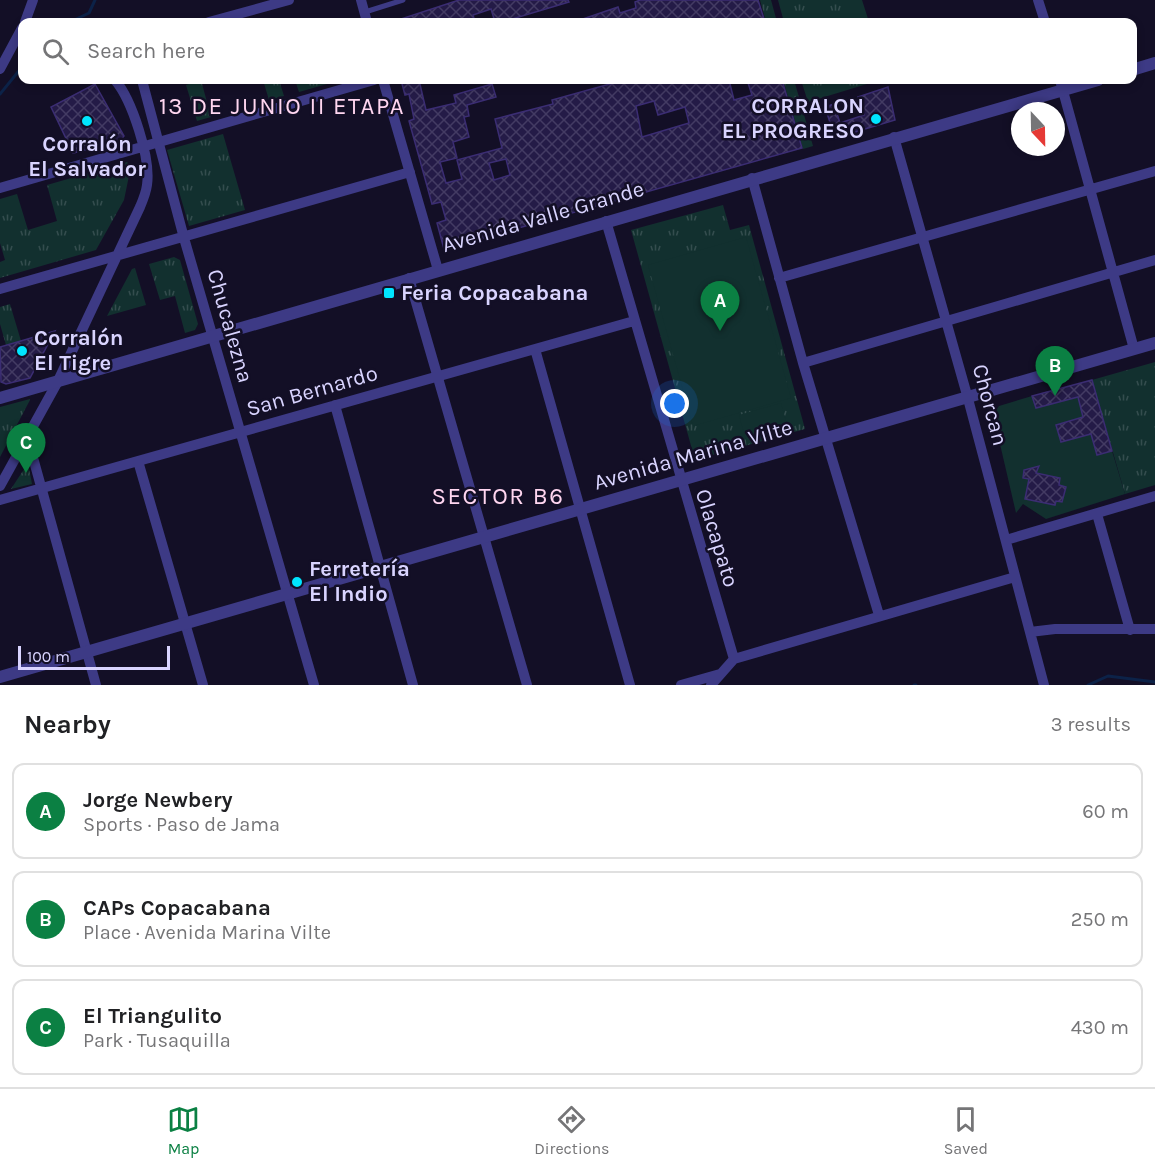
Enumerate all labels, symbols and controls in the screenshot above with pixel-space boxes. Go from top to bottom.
search box [18,18,1137,84]
icon: search [39,35,72,68]
text: Search here [87,38,205,64]
district label: 13 DE JUNIO II ETAPA [159,92,405,120]
place label: CORRALON EL PROGRESO [722,93,864,144]
north arrow [1011,102,1065,156]
marker: CORRALON EL PROGRESO [869,112,883,126]
marker: Corralón El Salvador [80,114,94,128]
place label: Corralón El Salvador [28,131,146,182]
street label: Avenida Valle Grande [439,176,647,258]
street label: Chucalezna [201,266,259,386]
place label: Feria Copacabana [401,280,588,306]
pin: A [700,282,740,331]
marker: Feria Copacabana [382,286,396,300]
place label: Corralón El Tigre [34,325,123,376]
marker: Corralón El Tigre [15,344,29,358]
pin: B [1036,346,1074,396]
street label: San Bernardo [243,360,381,422]
street label: Chorcan [967,361,1013,449]
your location [660,389,689,418]
street label: Avenida Marina Vilte [591,414,795,496]
pin: C [6,424,46,473]
district label: SECTOR B6 [432,482,564,510]
street label: Olacapato [690,486,744,590]
place label: Ferretería El Indio [309,556,410,607]
marker: Ferretería El Indio [290,575,304,589]
scale bar [18,643,170,670]
text: 100 m [27,647,70,666]
text: Nearby [24,709,111,740]
text: 3 results [1051,713,1131,736]
text: Jorge Newbery [83,787,233,813]
text: A [39,800,52,823]
text: 60 m [1082,800,1129,823]
text: Sports · Paso de Jama [83,813,280,836]
text: CAPs Copacabana [83,895,271,921]
text: B [39,908,52,931]
text: 250 m [1071,908,1129,931]
text: Place · Avenida Marina Vilte [83,921,331,944]
text: El Triangulito [83,1003,222,1029]
text: C [39,1016,52,1039]
text: 430 m [1071,1016,1129,1039]
text: Park · Tusaquilla [83,1029,231,1052]
tab: Map [167,1103,200,1158]
tab: Directions [534,1103,609,1158]
tab: Saved [944,1103,988,1158]

